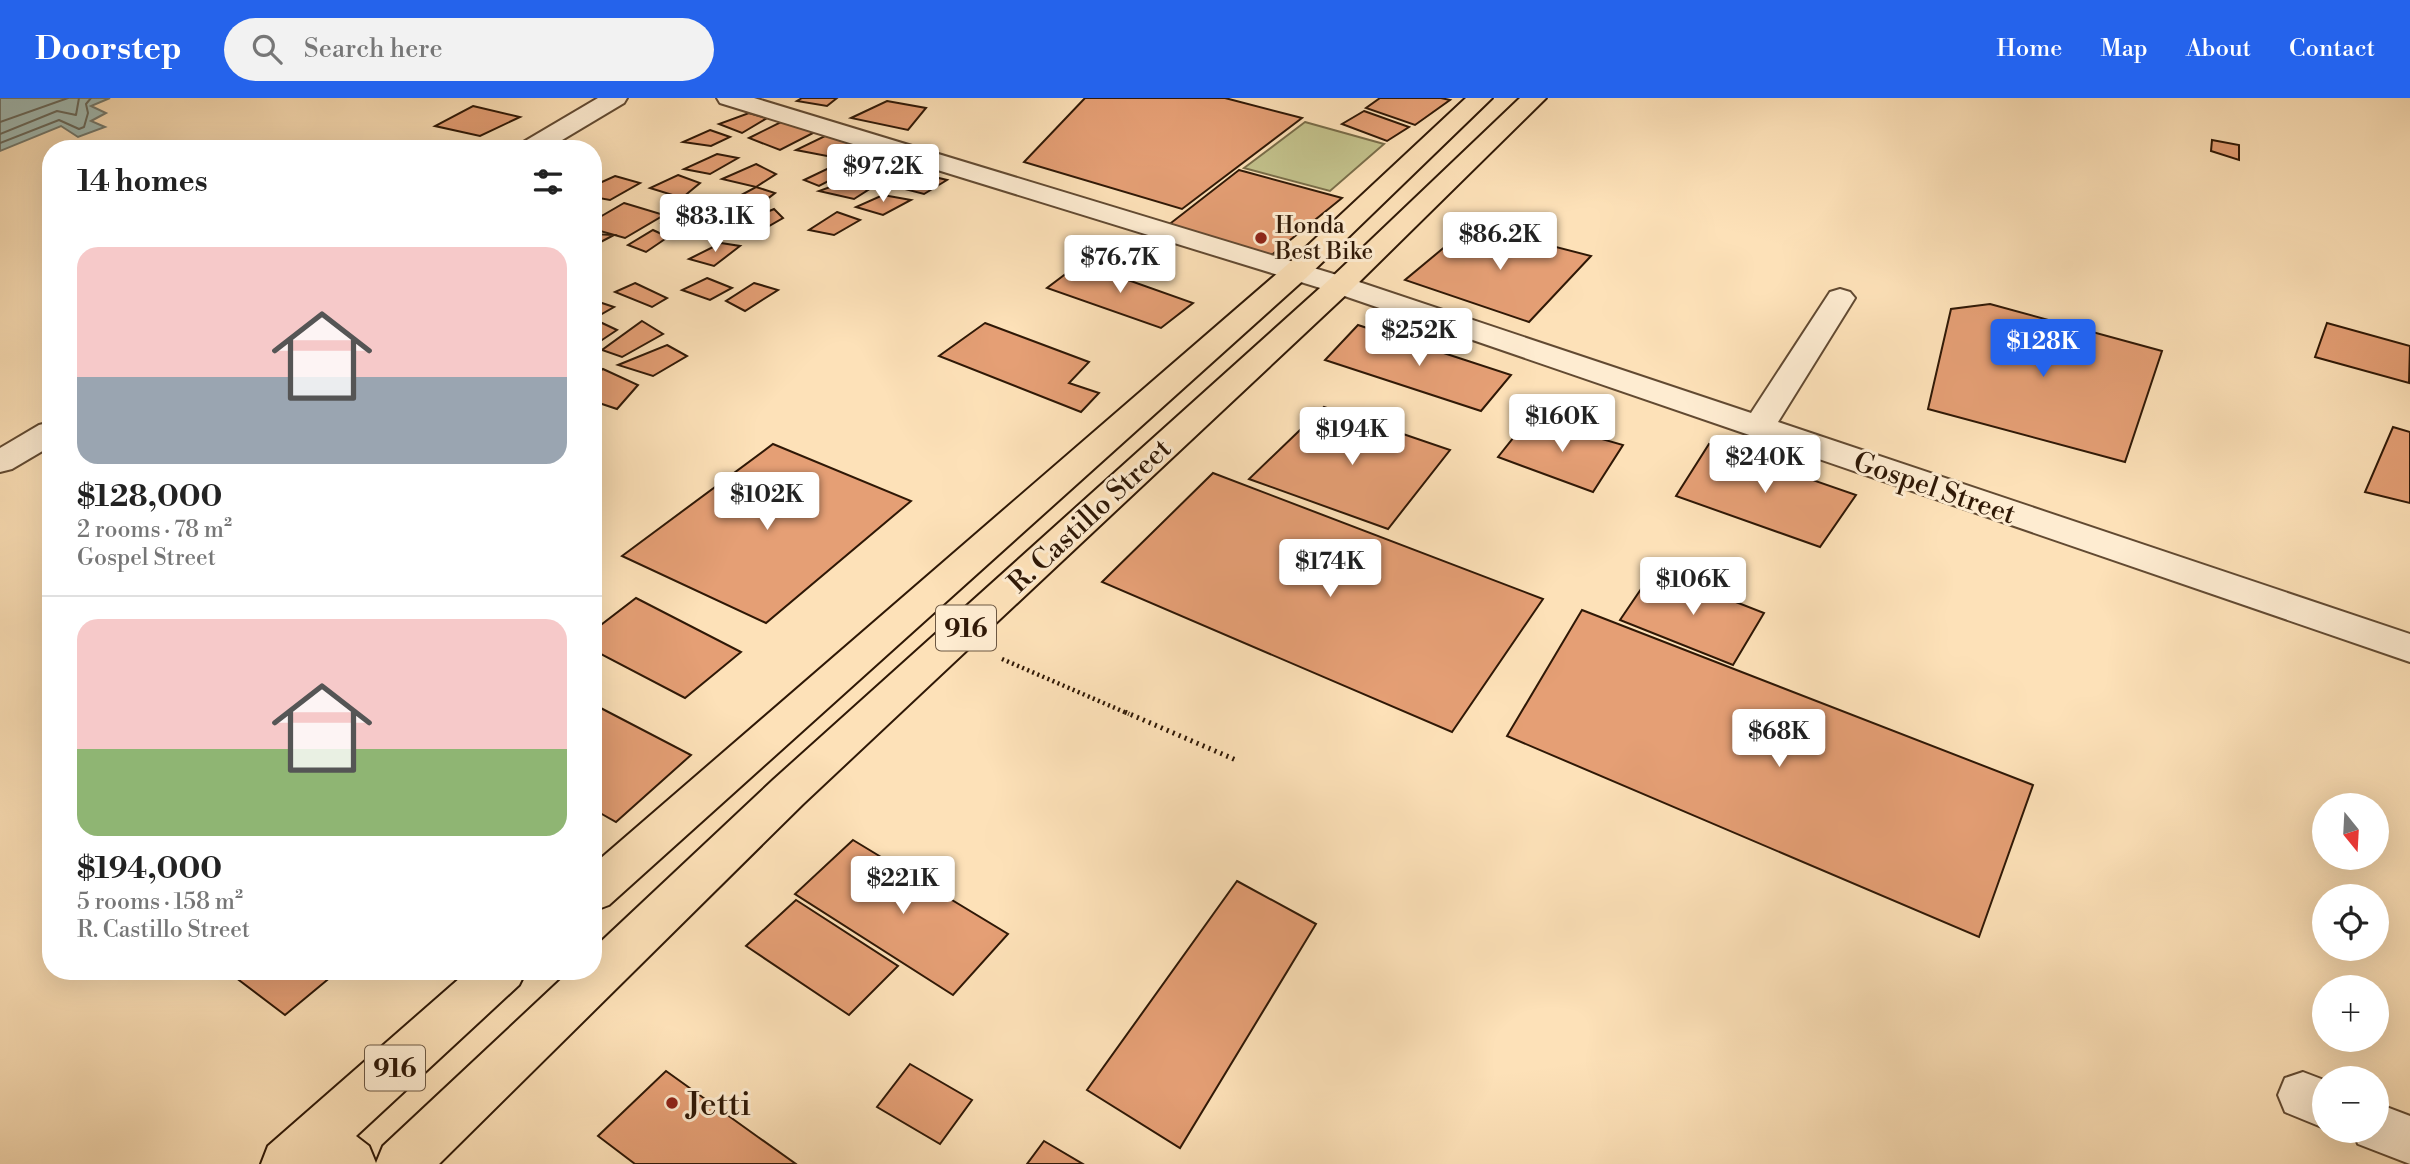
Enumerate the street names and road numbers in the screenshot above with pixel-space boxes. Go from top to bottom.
street label: R. Castillo Street [1001,431,1179,601]
street label: Gospel Street [1849,444,2020,533]
road number: 916 [936,606,996,650]
road number: 916 [365,1046,425,1091]

